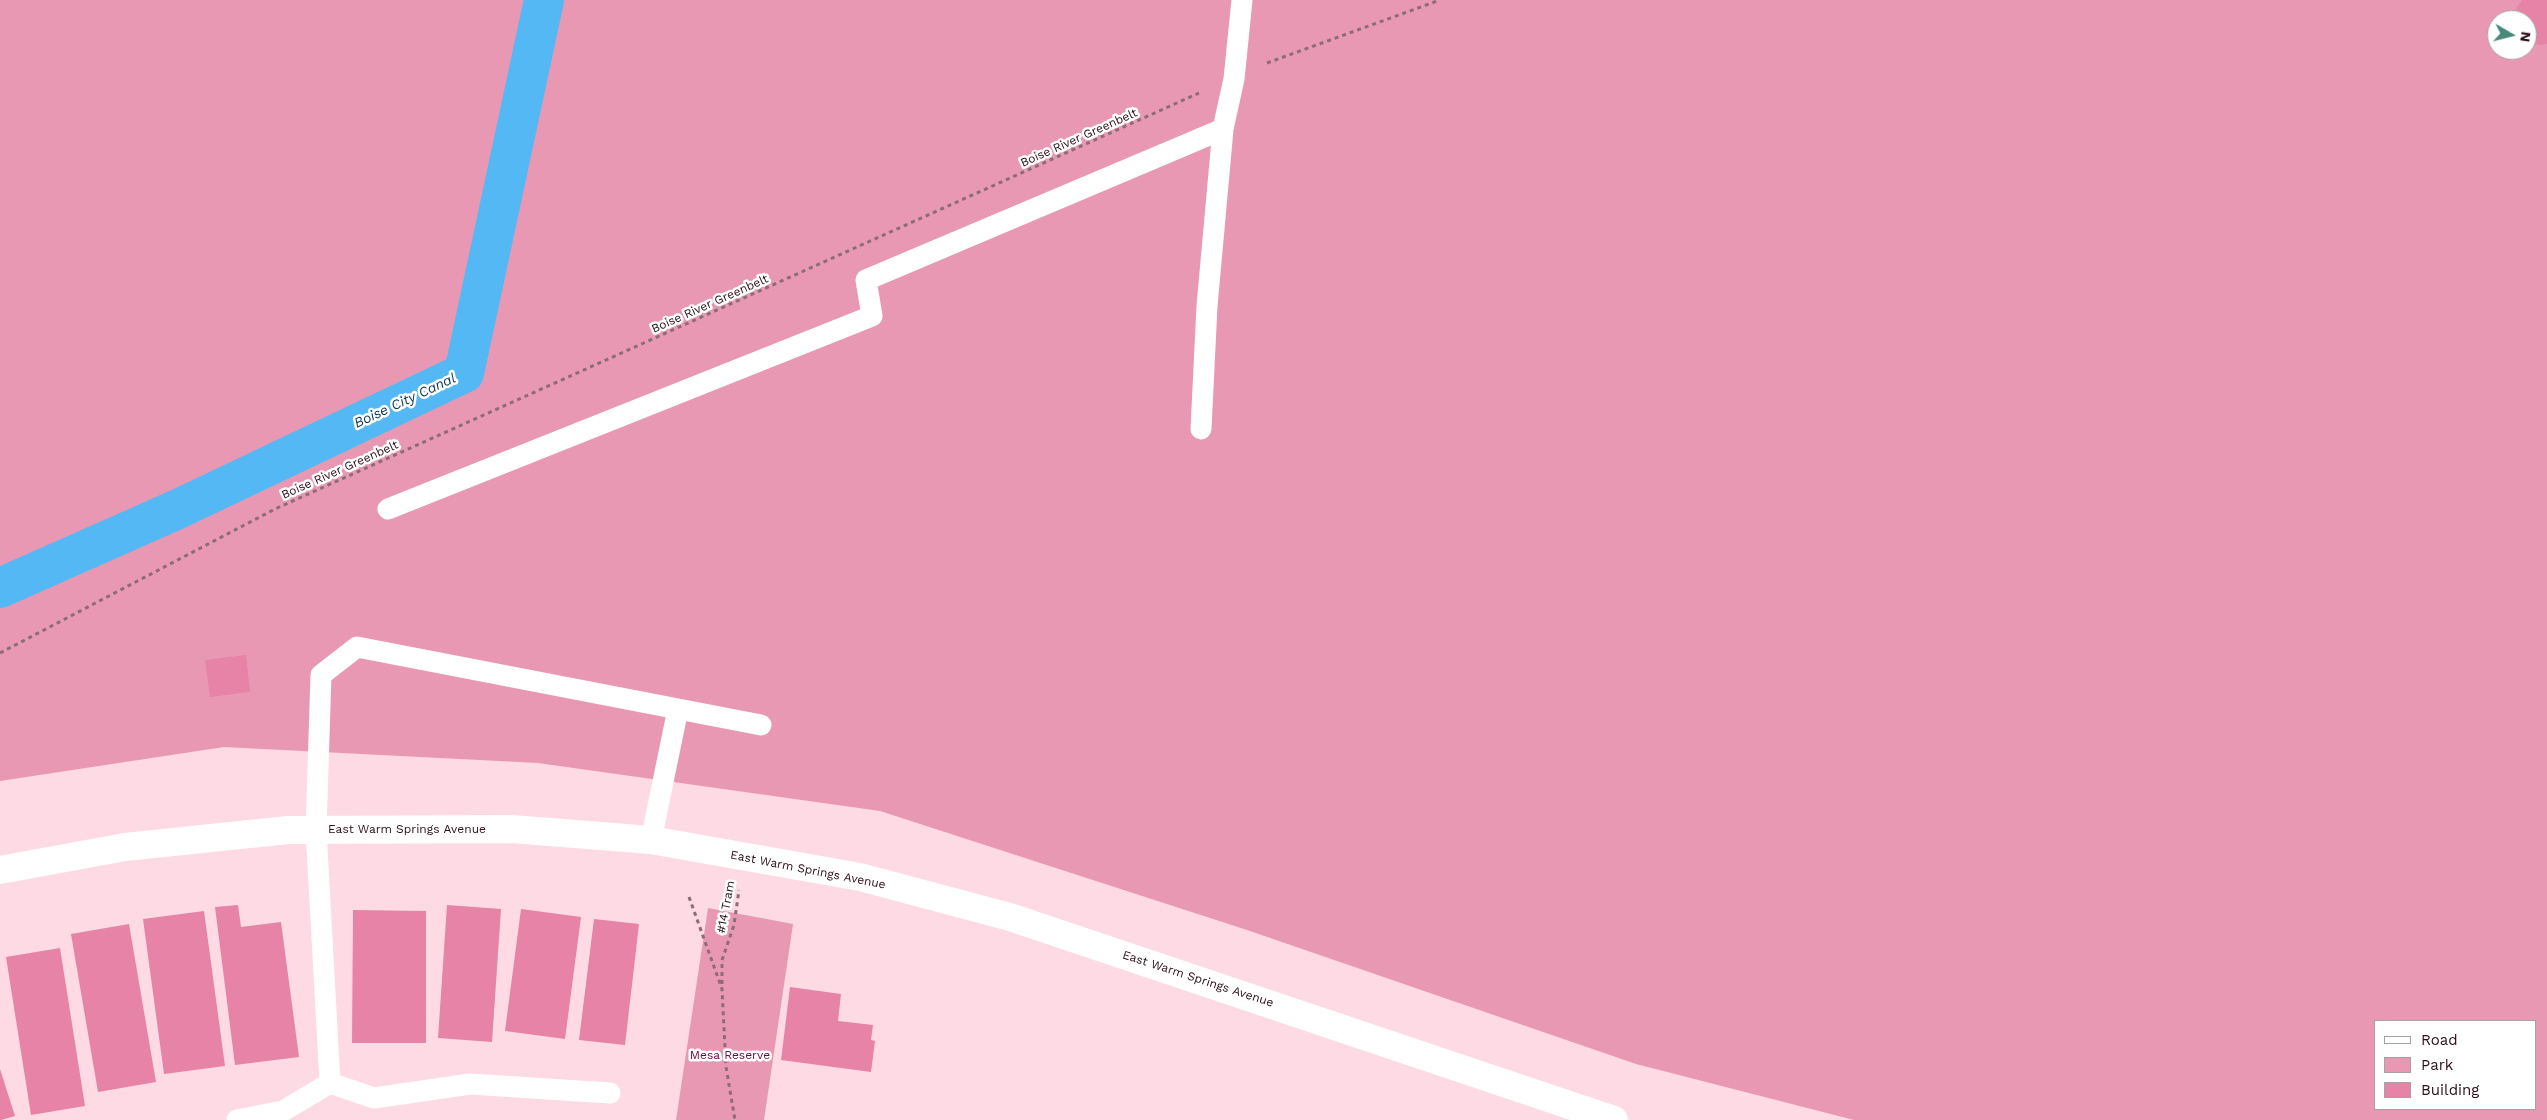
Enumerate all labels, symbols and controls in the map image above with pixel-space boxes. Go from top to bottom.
north arrow [2487,10,2537,60]
text: N [2517,31,2535,43]
street label: Boise River Greenbelt [1018,106,1140,170]
street label: Boise River Greenbelt [649,272,771,336]
water label: Boise City Canal [351,370,459,432]
street label: Boise River Greenbelt [279,438,401,502]
street label: East Warm Springs Avenue [328,822,486,836]
street label: East Warm Springs Avenue [729,848,887,892]
street label: #14 Tram [714,880,738,934]
street label: East Warm Springs Avenue [1121,948,1275,1010]
legend [2374,1020,2537,1110]
text: Road [2421,1031,2458,1049]
park label: Mesa Reserve [690,1048,770,1062]
text: Park [2421,1056,2453,1074]
text: Building [2421,1081,2479,1099]

